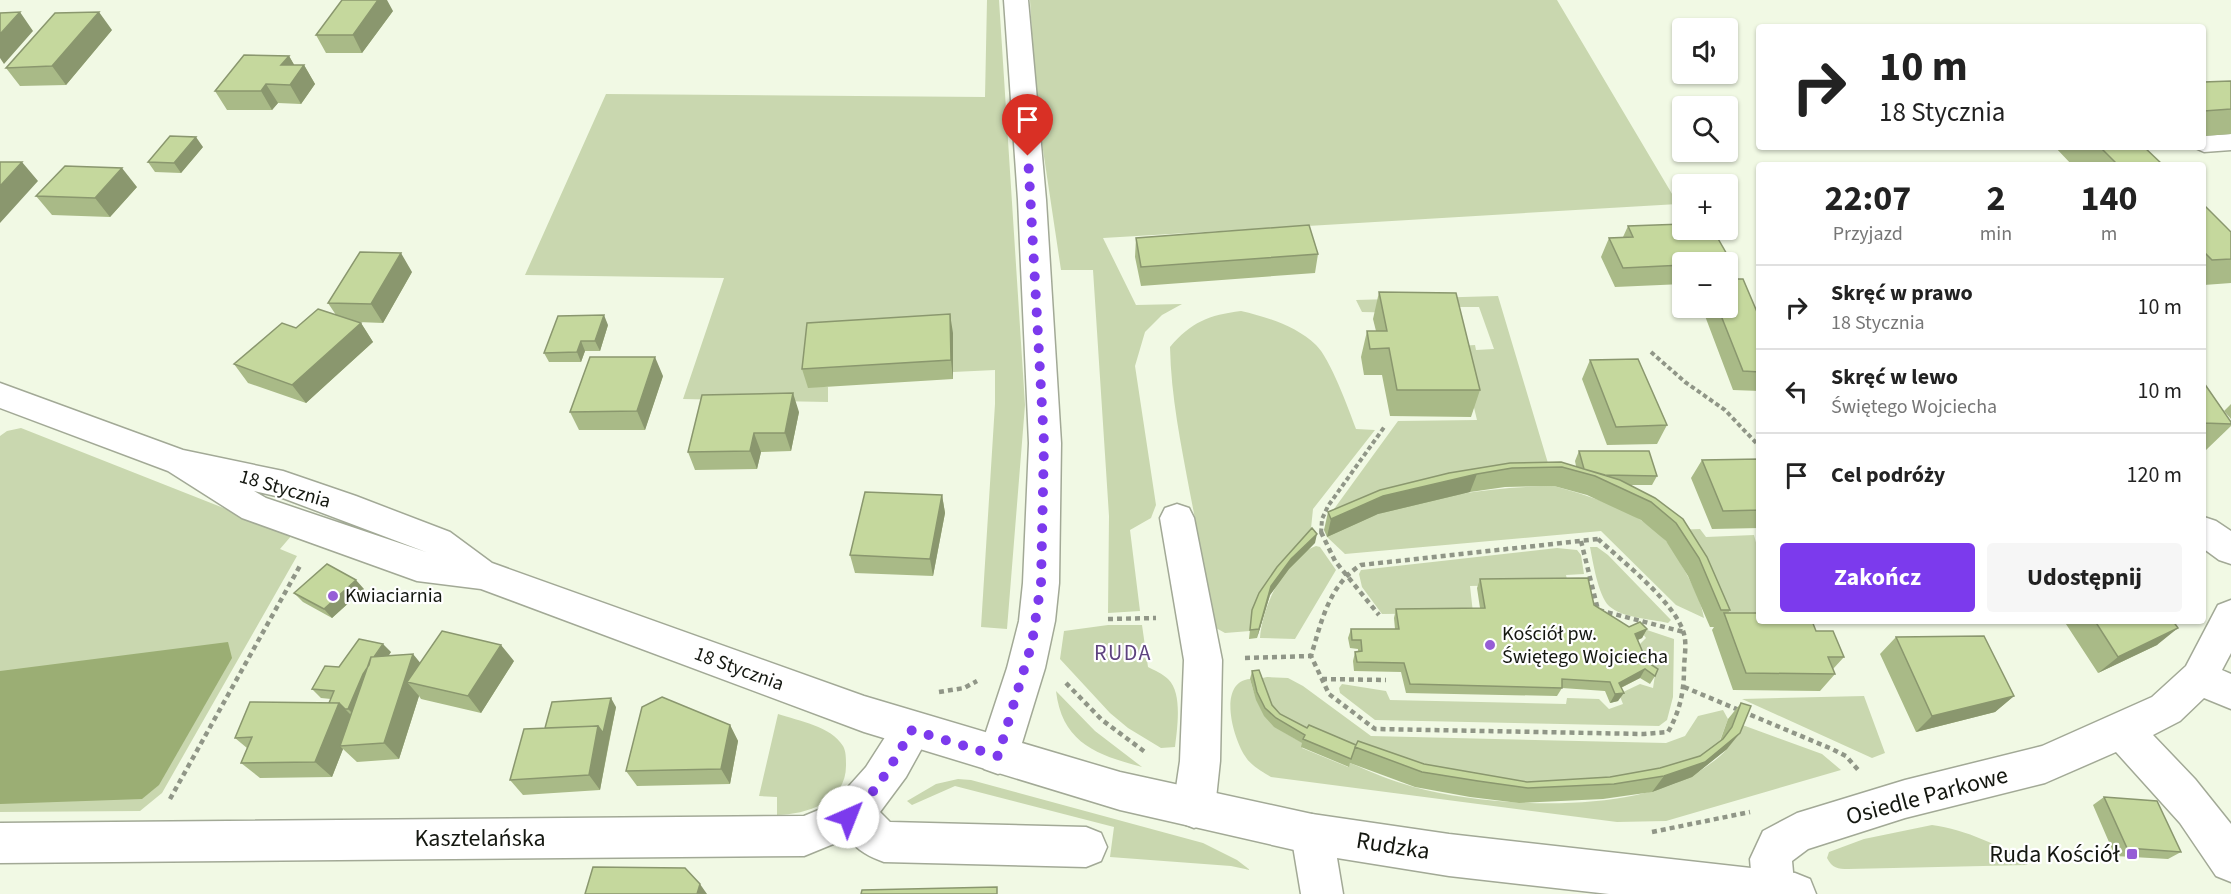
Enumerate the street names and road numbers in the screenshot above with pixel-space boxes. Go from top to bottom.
street label: 18 Stycznia [236,463,334,515]
street label: 18 Stycznia [690,640,788,698]
street label: Osiedle Parkowe [1842,758,2012,834]
street label: Kasztelańska [414,821,546,856]
street label: Rudzka [1354,823,1432,869]

